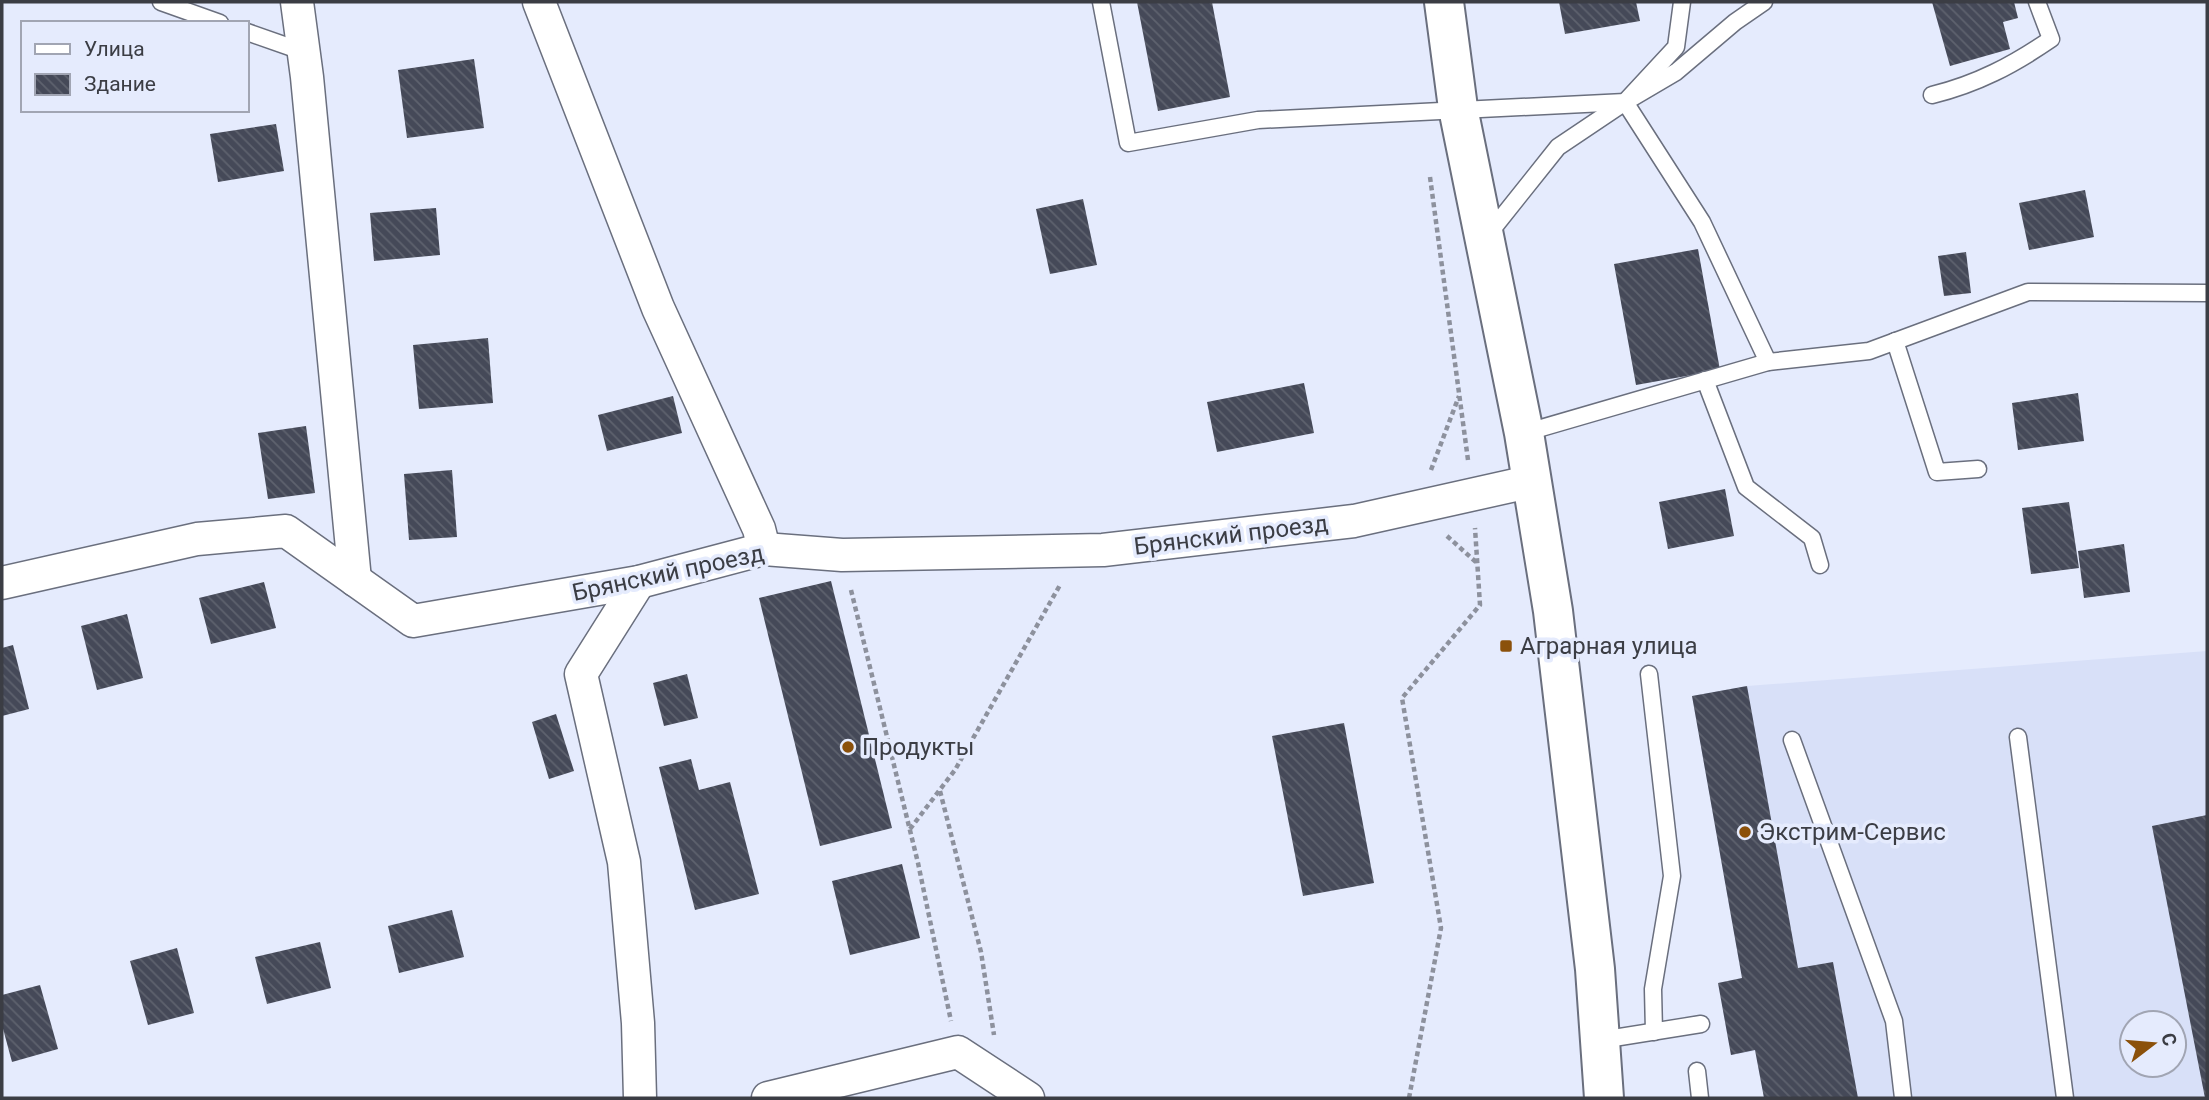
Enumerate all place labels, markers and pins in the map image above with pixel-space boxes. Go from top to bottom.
place label: Аграрная улица [1520,632,1698,660]
marker: Аграрная улица [1498,638,1514,654]
place label: Продукты [862,733,974,761]
marker: Продукты [840,739,856,755]
place label: Экстрим-Сервис [1759,818,1946,846]
marker: Экстрим-Сервис [1737,824,1753,840]

